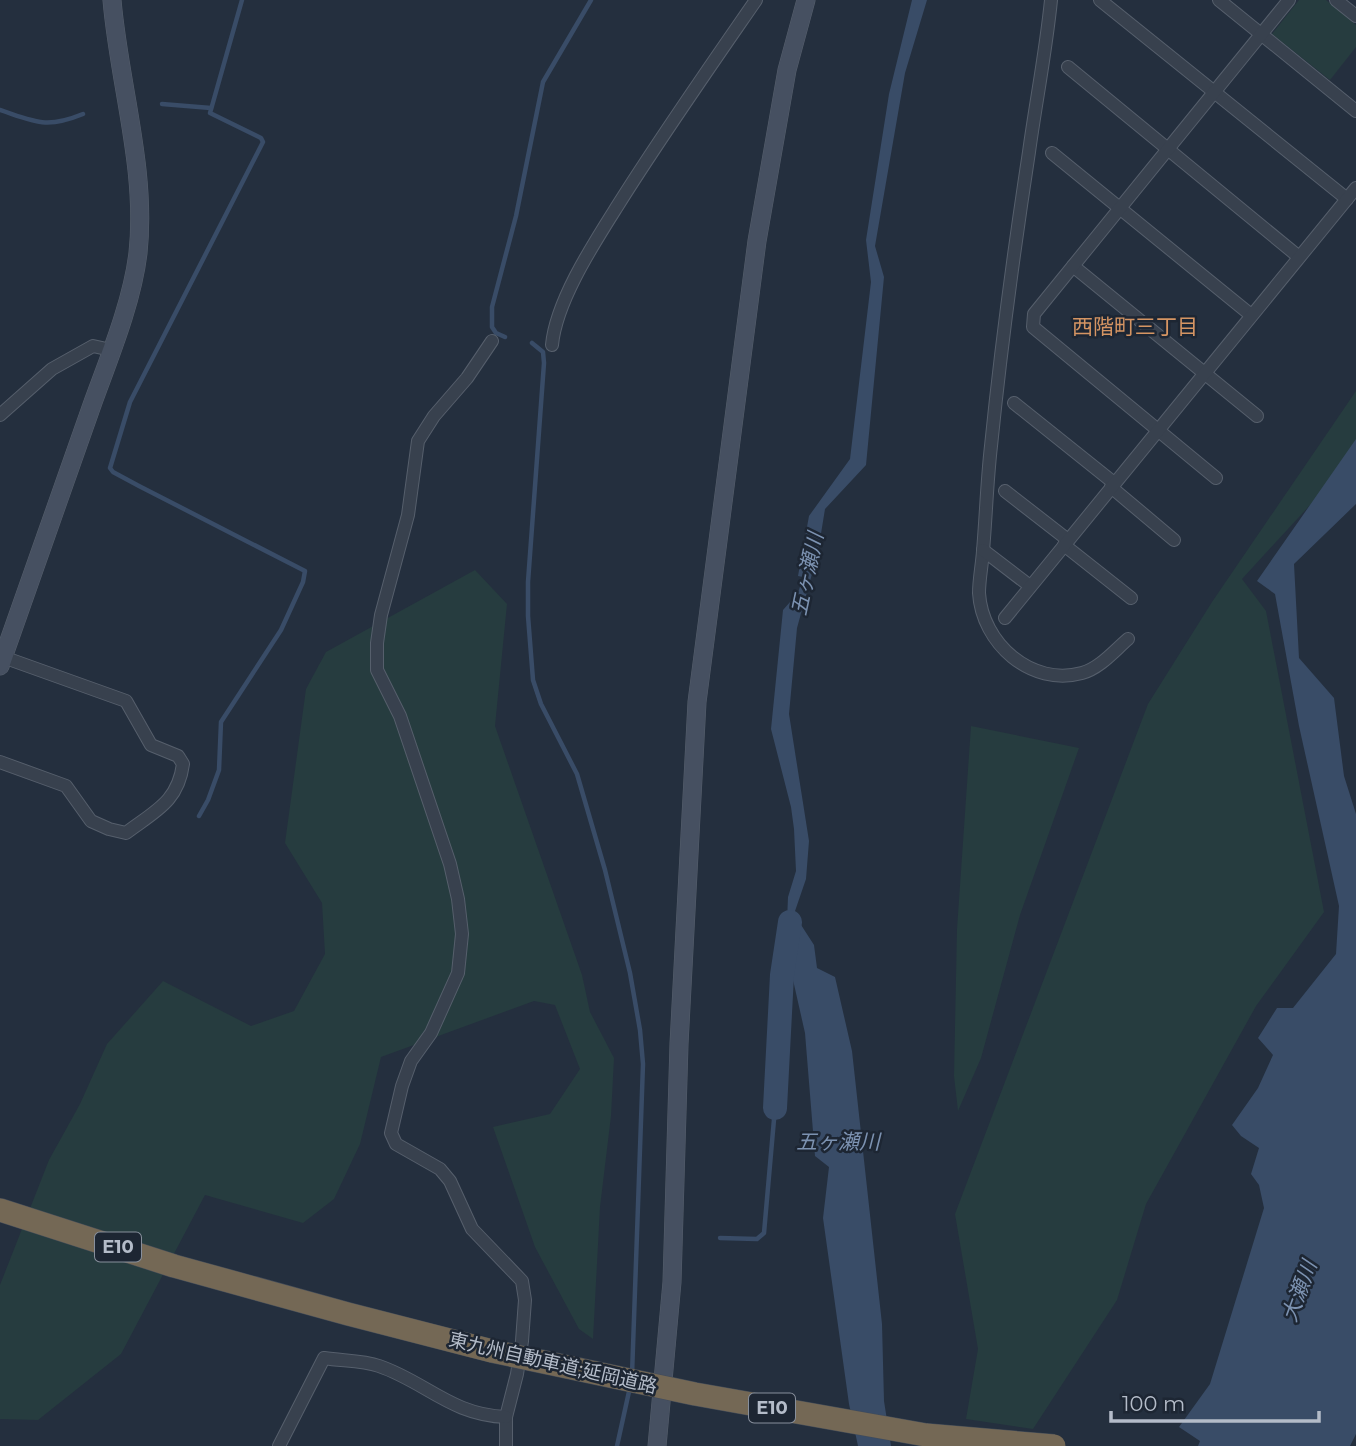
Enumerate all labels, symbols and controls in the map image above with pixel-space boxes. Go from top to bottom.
district label: 西階町三丁目 [1072,314,1198,339]
water label: 五ヶ瀬川 [786,528,828,618]
water label: 五ヶ瀬川 [796,1129,882,1154]
road number: E10 [95,1232,141,1262]
water label: 大瀬川 [1276,1255,1322,1325]
street label: 東九州自動車道;延岡道路 [447,1328,659,1398]
scale bar [1111,1380,1319,1424]
text: 100 m [1122,1391,1185,1416]
road number: E10 [749,1394,795,1422]

